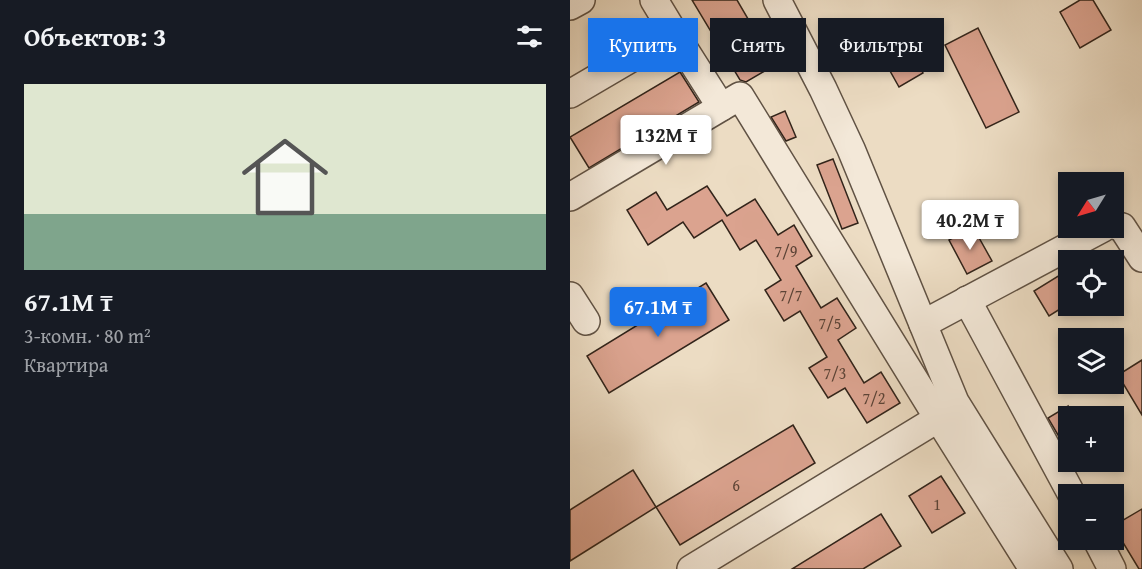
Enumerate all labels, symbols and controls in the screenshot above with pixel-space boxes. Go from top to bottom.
text: Объектов: 3 [24,17,167,56]
chip: Купить [588,18,698,72]
chip: Снять [710,18,806,72]
chip: Фильтры [818,18,944,72]
icon: filters [513,20,546,53]
pin: 132M ₸ [617,115,715,166]
text: 132M ₸ [634,120,698,149]
icon: home [231,123,339,231]
north arrow [1058,172,1124,238]
map controls [1058,172,1124,550]
pin: 40.2M ₸ [915,200,1025,251]
text: 40.2M ₸ [936,205,1004,234]
house number: 7/9 [775,239,798,263]
button: locate [1058,250,1124,316]
text: 67.1M ₸ [24,282,113,321]
house number: 7/7 [780,283,803,307]
pin: 67.1M ₸ [603,287,713,338]
text: 67.1M ₸ [624,292,692,321]
house number: 7/5 [819,311,841,335]
text: 3-комн. · 80 m² [24,321,151,350]
button: layers [1058,328,1124,394]
text: Квартира [24,350,108,379]
house number: 7/3 [824,361,846,385]
house number: 7/2 [863,386,885,410]
button: + [1058,406,1124,472]
house number: 6 [732,473,740,497]
button: − [1058,484,1124,550]
house number: 1 [933,492,941,516]

